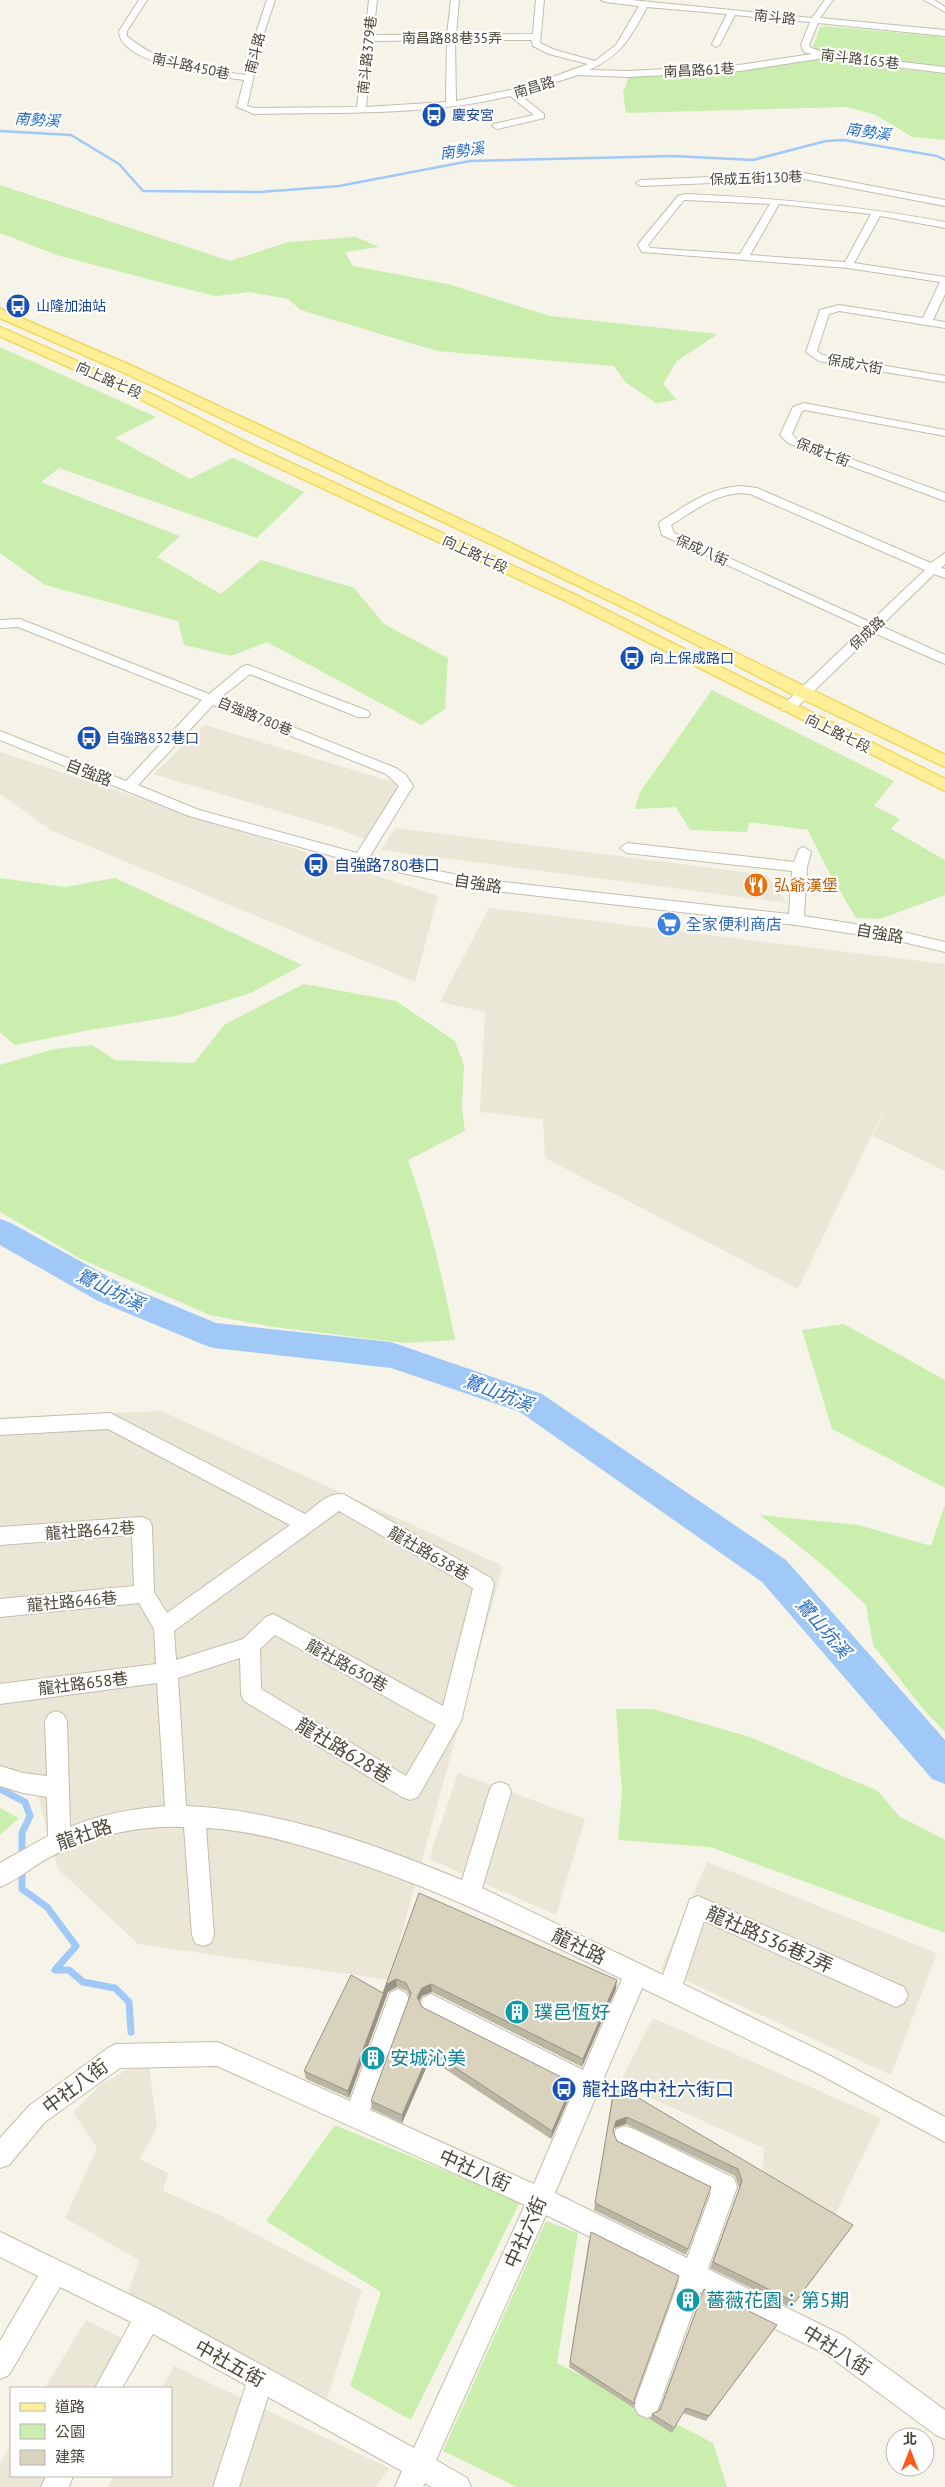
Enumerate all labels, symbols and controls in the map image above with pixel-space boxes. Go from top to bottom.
street label: 南斗路 [753,6,797,28]
street label: 南斗路379巷 [354,15,380,95]
street label: 南昌路88巷35弄 [402,29,502,47]
street label: 南斗路 [241,30,269,76]
street label: 南斗路165巷 [820,45,900,73]
street label: 南斗路450巷 [151,49,231,83]
street label: 南昌路61巷 [663,59,735,81]
street label: 南昌路 [511,72,557,102]
bus stop icon: 慶安宮 [421,102,447,128]
place label: 慶安宮 [452,106,494,124]
water label: 南勢溪 [14,108,62,131]
water label: 南勢溪 [844,119,894,144]
water label: 南勢溪 [438,138,488,163]
street label: 保成五街130巷 [709,167,803,189]
bus stop icon: 山隆加油站 [5,293,31,319]
place label: 山隆加油站 [36,297,106,315]
street label: 保成六街 [826,350,884,378]
street label: 向上路七段 [73,358,145,402]
street label: 保成七街 [794,434,852,470]
street label: 保成八街 [673,530,731,570]
street label: 向上路七段 [439,531,511,577]
street label: 保成路 [846,612,888,654]
bus stop icon: 向上保成路口 [619,645,645,671]
place label: 向上保成路口 [650,649,734,667]
street label: 自強路780巷 [215,693,295,739]
street label: 向上路七段 [803,710,873,756]
bus stop icon: 自強路832巷口 [76,725,102,751]
place label: 自強路832巷口 [106,729,199,747]
street label: 自強路 [63,754,115,790]
bus stop icon: 自強路780巷口 [303,852,329,878]
place label: 自強路780巷口 [334,855,440,875]
street label: 自強路 [453,869,503,897]
restaurant icon: 弘爺漢堡 [743,872,769,898]
place label: 弘爺漢堡 [774,875,838,895]
supermarket icon: 全家便利商店 [656,911,682,937]
place label: 全家便利商店 [686,914,782,934]
street label: 自強路 [855,919,905,947]
water label: 鷺山坑溪 [73,1263,150,1317]
water label: 鷺山坑溪 [460,1369,539,1417]
street label: 龍社路642巷 [44,1517,136,1543]
street label: 龍社路638巷 [385,1522,473,1584]
street label: 龍社路646巷 [26,1587,118,1615]
water label: 鷺山坑溪 [791,1593,858,1665]
street label: 龍社路630巷 [303,1634,391,1696]
street label: 龍社路658巷 [37,1668,129,1698]
street label: 龍社路628巷 [292,1712,396,1788]
street label: 龍社路 [53,1813,115,1855]
street label: 龍社路536巷2弄 [703,1900,837,1978]
street label: 龍社路 [548,1923,610,1969]
building icon: 璞邑恆好 [504,1999,530,2025]
place label: 璞邑恆好 [534,2000,610,2024]
building icon: 安城沁美 [360,2045,386,2071]
place label: 安城沁美 [390,2046,466,2070]
street label: 中社八街 [37,2054,113,2118]
bus stop icon: 龍社路中社六街口 [551,2076,577,2102]
place label: 龍社路中社六街口 [582,2077,734,2101]
street label: 中社八街 [435,2144,515,2196]
street label: 中社六街 [499,2192,551,2272]
building icon: 薔薇花園：第5期 [675,2287,701,2313]
place label: 薔薇花園：第5期 [706,2288,849,2312]
street label: 中社八街 [798,2320,876,2380]
street label: 中社五街 [191,2334,269,2392]
legend [10,2387,172,2477]
text: 道路 [55,2397,85,2416]
text: 公園 [55,2422,85,2441]
north arrow [885,2427,935,2477]
text: 北 [903,2430,917,2448]
text: 建築 [55,2447,85,2466]

